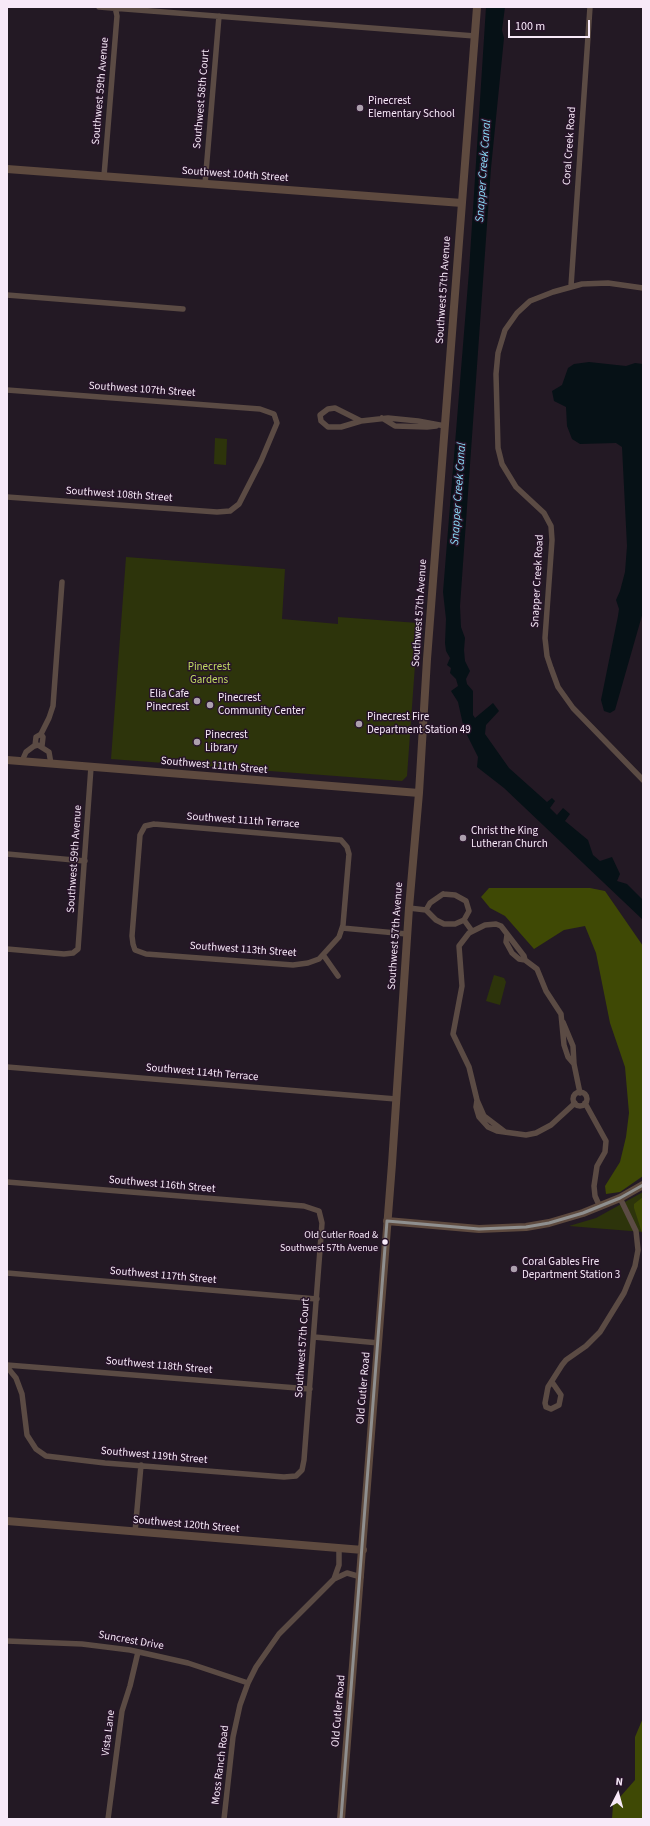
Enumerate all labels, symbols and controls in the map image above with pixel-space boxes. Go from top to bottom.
scale bar [510,12,592,38]
text: 100 m [515,18,545,35]
street label: Southwest 59th Avenue [90,37,112,145]
street label: Southwest 58th Court [191,49,213,149]
place label: Pinecrest Elementary School [368,95,455,121]
marker: Pinecrest Elementary School [355,103,365,113]
street label: Coral Creek Road [561,106,579,186]
water label: Snapper Creek Canal [473,119,495,223]
street label: Southwest 104th Street [181,165,289,185]
street label: Southwest 57th Avenue [434,236,454,344]
street label: Southwest 107th Street [88,380,196,400]
water label: Snapper Creek Canal [448,442,470,546]
street label: Southwest 108th Street [65,485,173,505]
street label: Snapper Creek Road [529,534,547,628]
street label: Southwest 57th Avenue [410,559,430,667]
park label: Pinecrest Gardens [188,661,230,687]
place label: Elia Cafe Pinecrest [146,688,189,714]
place label: Pinecrest Community Center [218,692,305,718]
marker: Elia Cafe Pinecrest [192,696,202,706]
marker: Pinecrest Community Center [205,700,215,710]
place label: Pinecrest Fire Department Station 49 [367,711,471,737]
marker: Pinecrest Fire Department Station 49 [354,719,364,729]
place label: Pinecrest Library [205,729,248,755]
marker: Pinecrest Library [192,737,202,747]
street label: Southwest 111th Street [160,755,268,777]
street label: Southwest 59th Avenue [65,805,85,913]
street label: Southwest 111th Terrace [186,810,300,832]
place label: Christ the King Lutheran Church [471,825,548,851]
marker: Christ the King Lutheran Church [458,833,468,843]
street label: Southwest 57th Avenue [386,882,406,990]
street label: Southwest 113th Street [189,940,297,960]
street label: Southwest 114th Terrace [145,1061,259,1085]
street label: Southwest 116th Street [108,1174,216,1196]
place label: Old Cutler Road & Southwest 57th Avenue [280,1230,378,1254]
marker: Old Cutler Road & Southwest 57th Avenue [380,1237,390,1247]
place label: Coral Gables Fire Department Station 3 [522,1256,620,1282]
marker: Coral Gables Fire Department Station 3 [509,1264,519,1274]
street label: Southwest 117th Street [109,1265,217,1287]
street label: Southwest 57th Court [293,1298,313,1398]
street label: Old Cutler Road [354,1351,374,1425]
street label: Southwest 118th Street [105,1355,213,1377]
street label: Southwest 119th Street [100,1445,208,1467]
street label: Southwest 120th Street [132,1514,240,1536]
street label: Suncrest Drive [97,1629,165,1653]
street label: Old Cutler Road [329,1674,349,1748]
street label: Vista Lane [100,1709,118,1757]
street label: Moss Ranch Road [210,1725,232,1805]
north arrow [598,1774,638,1814]
text: N [615,1774,624,1789]

